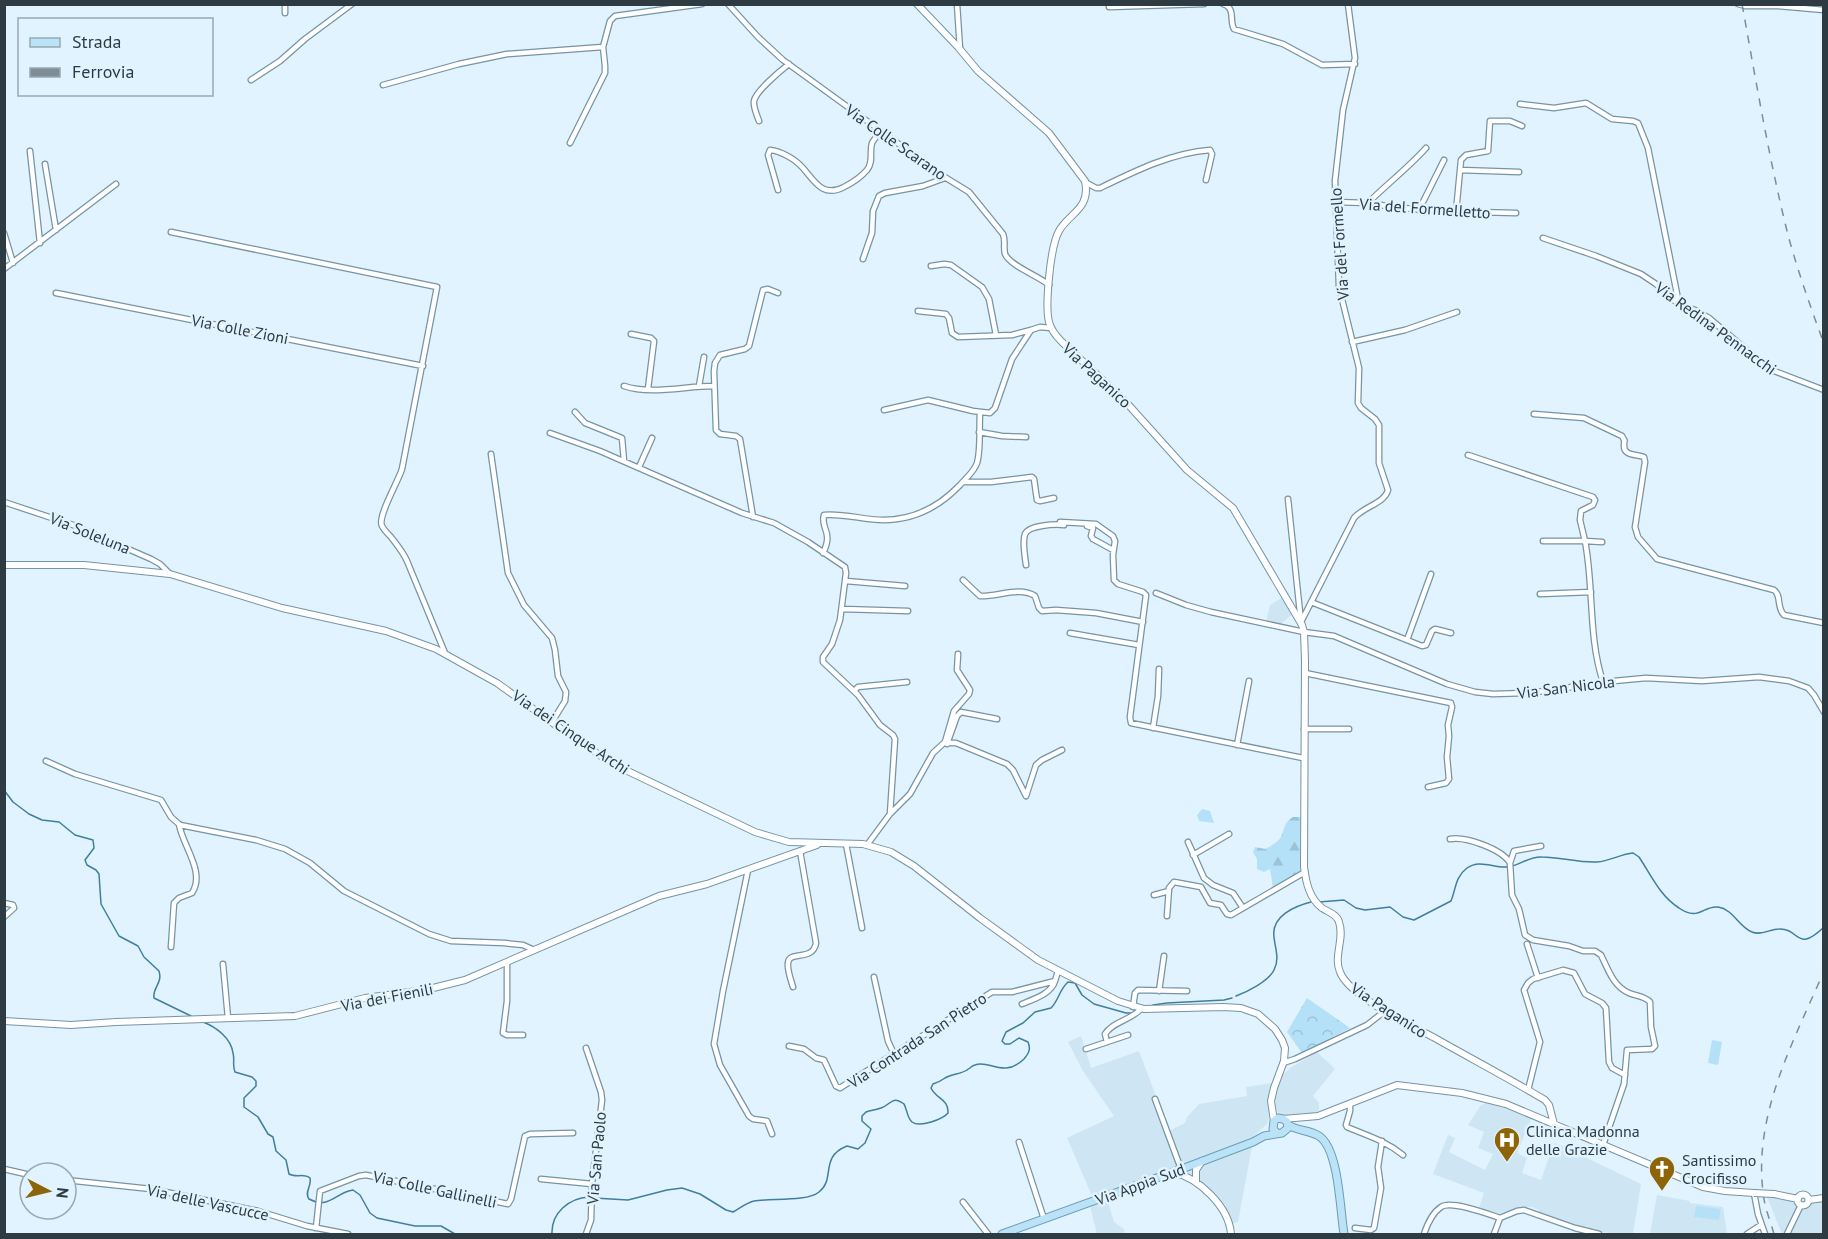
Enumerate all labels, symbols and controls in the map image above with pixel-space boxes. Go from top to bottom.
legend [18,18,213,96]
text: Strada [72,30,121,53]
text: Ferrovia [72,60,135,83]
street label: Via Colle Scarano [841,99,950,184]
street label: Via del Formello [1325,187,1353,302]
street label: Via del Formelletto [1358,193,1491,223]
street label: Via Redina Pennacchi [1651,277,1781,379]
street label: Via Colle Zioni [189,310,290,348]
street label: Via Paganico [1058,337,1136,412]
street label: Via Soleluna [46,507,133,558]
street label: Via San Nicola [1515,671,1616,703]
street label: Via dei Cinque Archi [508,685,633,779]
street label: Via Paganico [1346,977,1431,1042]
street label: Via dei Fienili [338,978,435,1016]
street label: Via Contrada San Pietro [843,988,990,1093]
street label: Via San Paolo [582,1111,610,1206]
place label: Clinica Madonna delle Grazie [1526,1121,1640,1159]
hospital icon: Clinica Madonna delle Grazie [1492,1125,1522,1163]
place label: Santissimo Crocifisso [1682,1150,1756,1188]
church icon: Santissimo Crocifisso [1647,1154,1677,1192]
street label: Via Appia Sud [1091,1159,1188,1210]
north arrow [18,1161,78,1221]
street label: Via Colle Gallinelli [370,1166,499,1212]
street label: Via delle Vascucce [144,1179,271,1225]
text: N [52,1186,73,1199]

